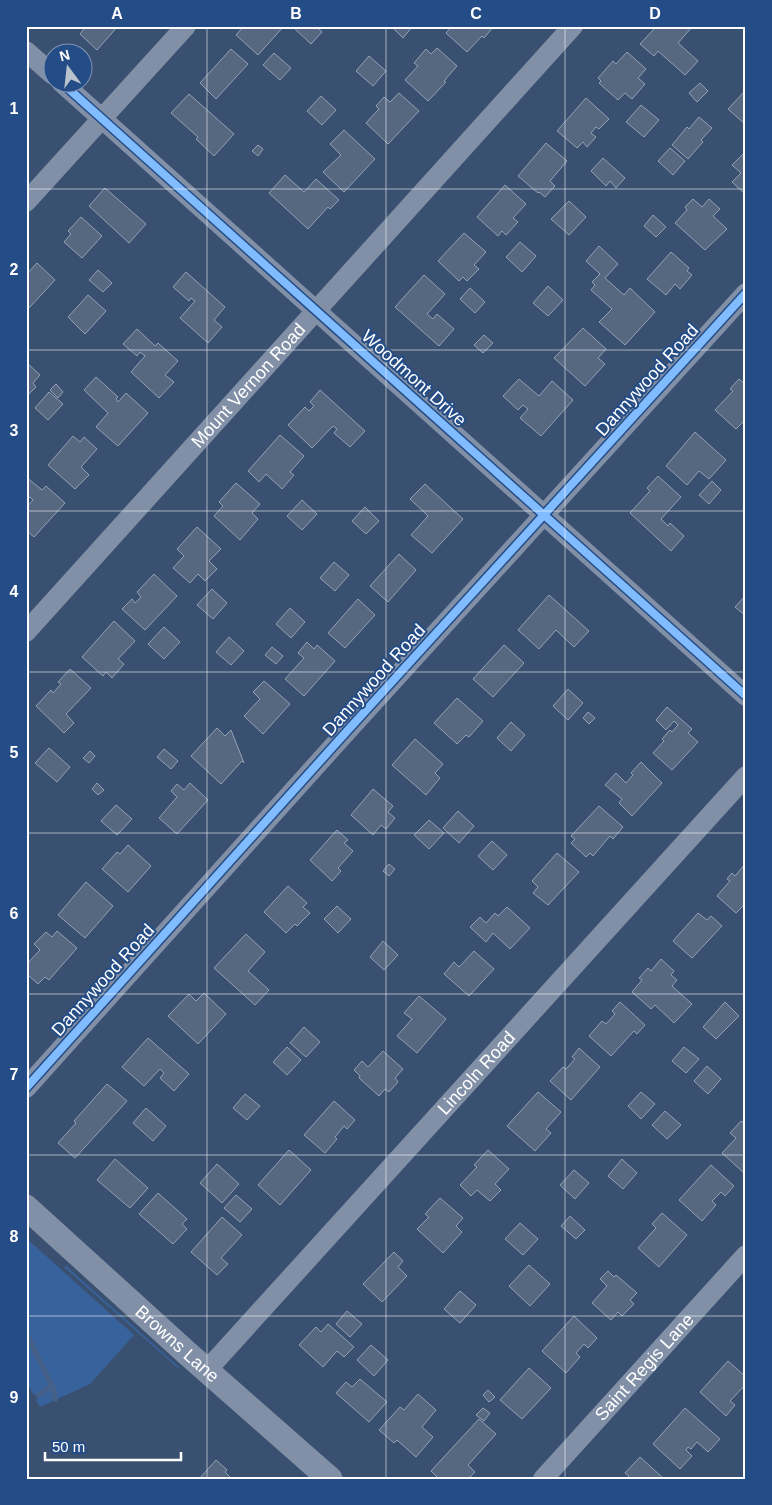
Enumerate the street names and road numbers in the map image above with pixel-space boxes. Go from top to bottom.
street label: Mount Vernon Road [187,319,310,452]
street label: Dannywood Road [592,320,702,440]
street label: Woodmont Drive [358,326,470,430]
street label: Dannywood Road [319,620,429,740]
street label: Dannywood Road [48,920,158,1040]
street label: Lincoln Road [434,1027,519,1119]
street label: Browns Lane [131,1301,223,1386]
street label: Saint Regis Lane [591,1310,698,1425]

